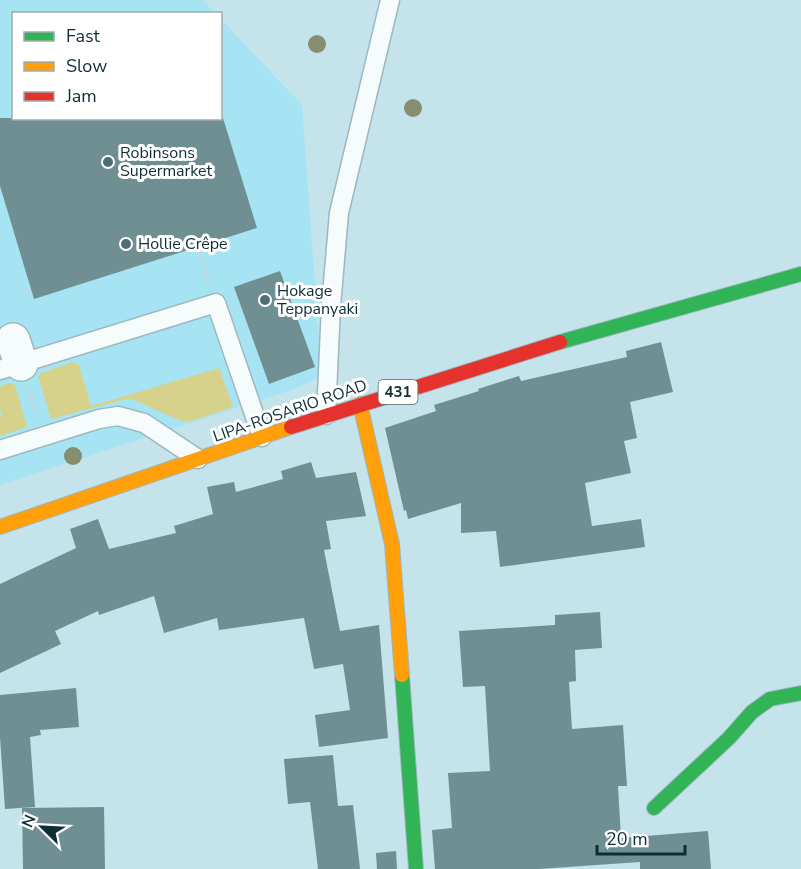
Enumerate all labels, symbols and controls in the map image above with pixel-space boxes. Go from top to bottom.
legend [12,12,222,120]
text: Fast [66,24,101,48]
text: Slow [66,54,107,78]
text: Jam [65,84,97,108]
place label: Robinsons Supermarket [120,142,213,182]
marker: Robinsons Supermarket [101,155,115,169]
place label: Hollie Crêpe [138,233,228,255]
marker: Hollie Crêpe [119,237,133,251]
place label: Hokage Teppanyaki [277,280,358,320]
marker: Hokage Teppanyaki [258,293,272,307]
street label: LIPA-ROSARIO ROAD [210,374,370,448]
road number: 431 [378,380,418,404]
north arrow [12,797,72,857]
text: N [17,811,42,831]
scale bar [597,818,686,856]
text: 20 m [606,827,648,851]

